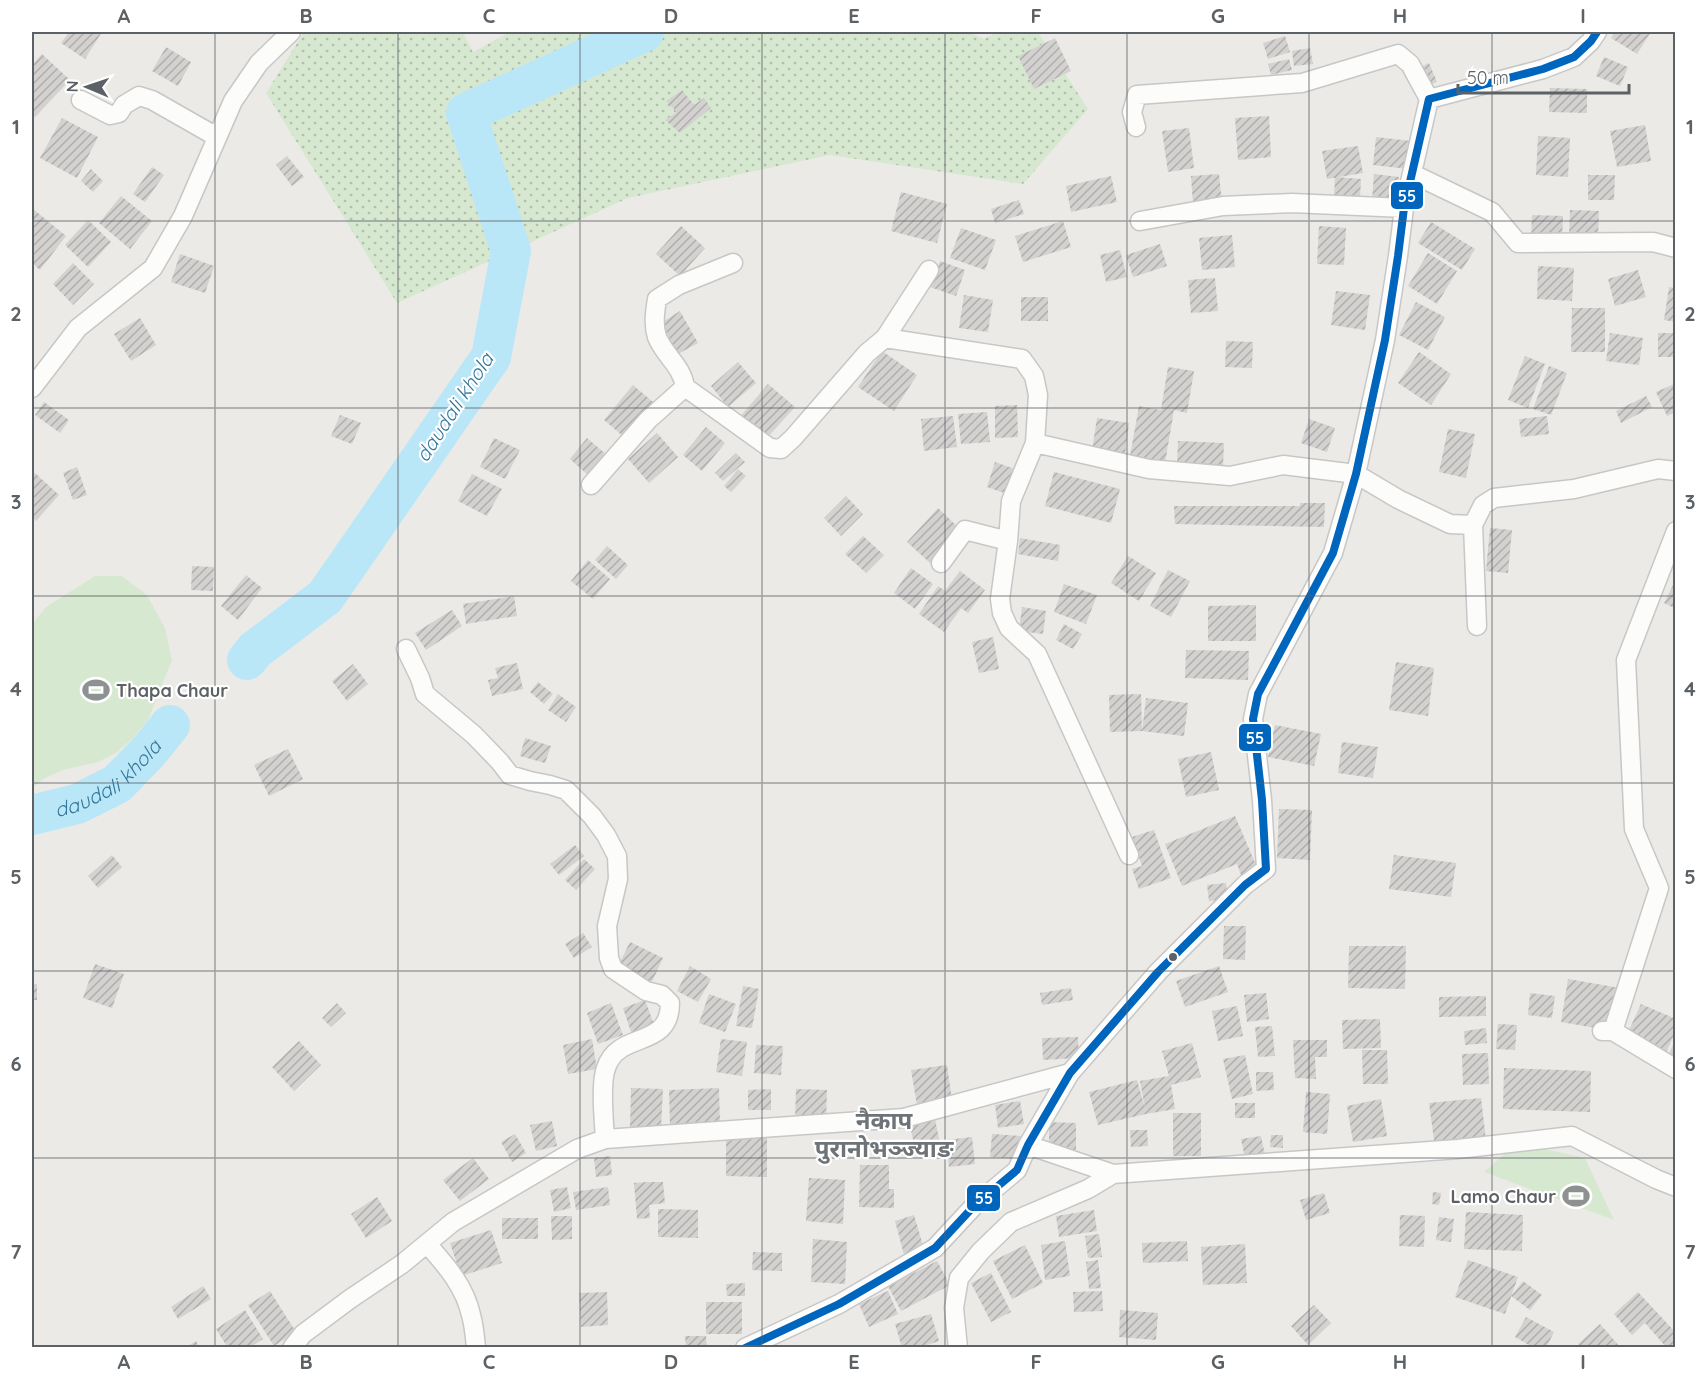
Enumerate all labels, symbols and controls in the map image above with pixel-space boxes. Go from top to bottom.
text: A [118,3,131,28]
text: B [299,3,313,28]
text: C [483,3,496,28]
text: D [664,3,678,28]
text: E [848,3,860,28]
text: F [1030,3,1042,28]
text: G [1211,3,1225,28]
text: H [1393,3,1407,28]
text: I [1580,3,1586,28]
north arrow [57,57,117,117]
scale bar [1458,57,1629,95]
text: 50 m [1467,66,1509,89]
text: N [62,80,82,93]
text: 1 [12,114,20,139]
text: 1 [1686,114,1694,139]
line badge: 55 [1390,181,1424,210]
text: 55 [1398,186,1416,206]
text: 2 [10,301,22,326]
text: 2 [1684,301,1696,326]
water label: daudali khola [410,346,499,466]
text: 3 [11,489,21,514]
text: 3 [1685,489,1695,514]
sports icon: Thapa Chaur [81,675,111,705]
text: 4 [10,676,22,701]
text: 4 [1684,676,1696,701]
place label: Thapa Chaur [116,679,228,702]
line badge: 55 [1238,723,1272,752]
text: 55 [1246,728,1264,748]
water label: daudali khola [52,733,167,822]
text: 5 [10,864,22,889]
text: 5 [1684,864,1696,889]
unlabelled marker [1167,951,1179,963]
text: 6 [10,1051,22,1076]
text: 6 [1684,1051,1696,1076]
district label: नैकाप पुरानोभञ्ज्याङ [815,1105,954,1164]
sports icon: Lamo Chaur [1561,1181,1591,1211]
line badge: 55 [966,1184,1001,1212]
place label: Lamo Chaur [1450,1185,1556,1208]
text: 55 [975,1188,993,1208]
text: 7 [11,1239,22,1264]
text: 7 [1685,1239,1696,1264]
text: A [118,1349,131,1374]
text: B [299,1349,313,1374]
text: C [483,1349,496,1374]
text: D [664,1349,678,1374]
text: E [848,1349,860,1374]
text: F [1030,1349,1042,1374]
text: G [1211,1349,1225,1374]
text: H [1393,1349,1407,1374]
text: I [1580,1349,1586,1374]

